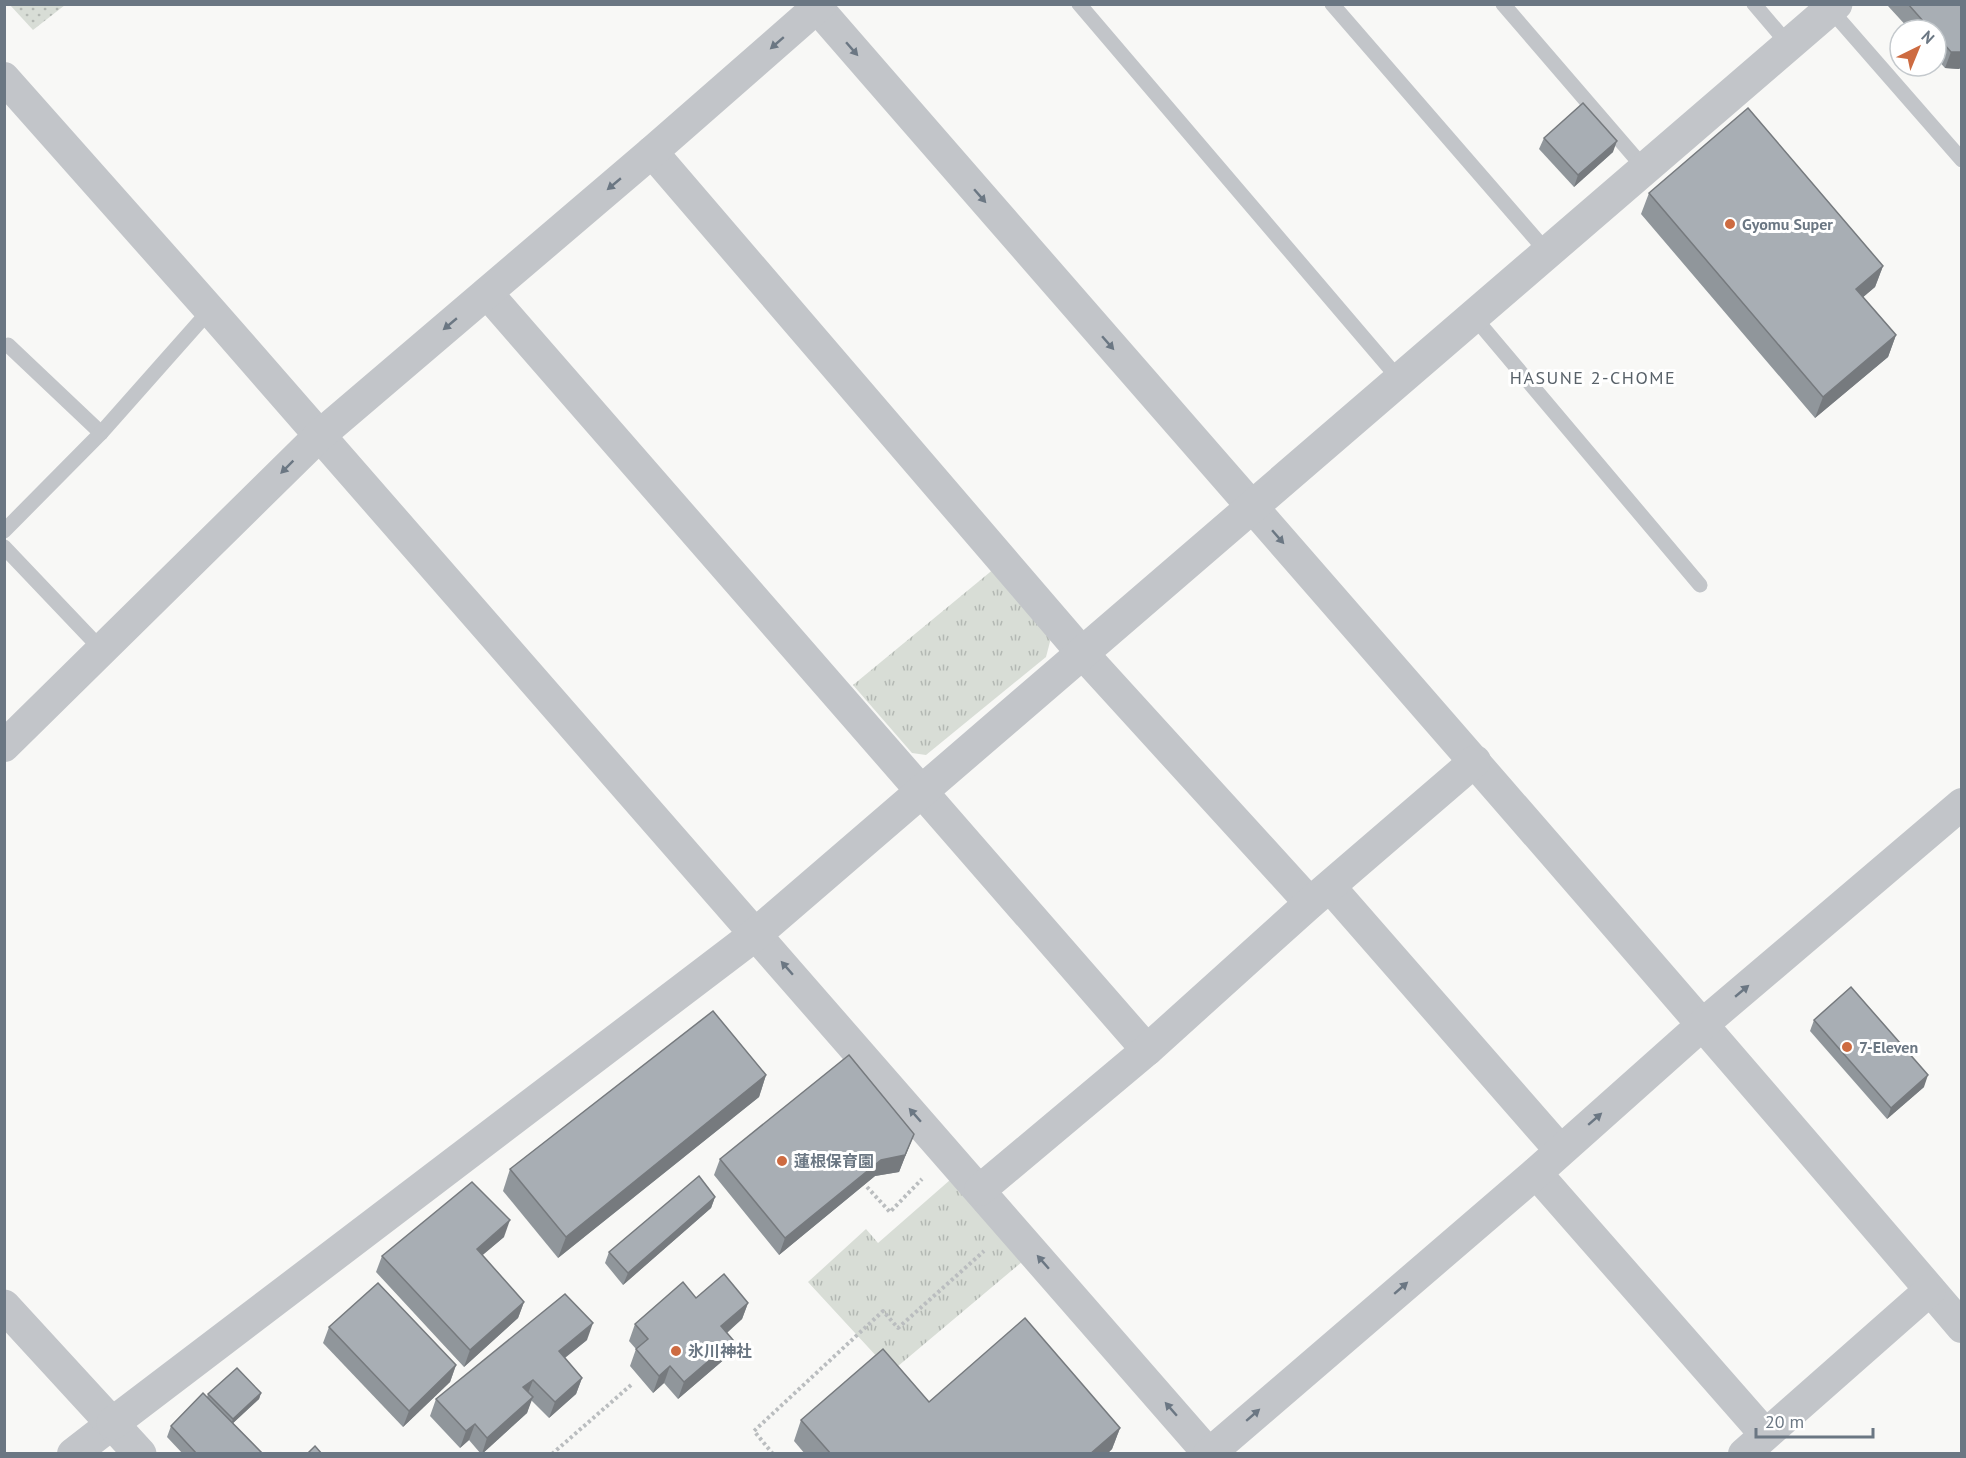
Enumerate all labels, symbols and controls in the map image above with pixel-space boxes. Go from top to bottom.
north arrow [1888,18,1948,78]
text: N [1918,26,1939,48]
one-way arrow [770,36,785,49]
one-way arrow [845,41,858,56]
one-way arrow [606,178,622,191]
one-way arrow [973,188,986,203]
place label: Gyomu Super [1742,214,1833,234]
marker: Gyomu Super [1723,217,1737,231]
one-way arrow [442,318,458,331]
one-way arrow [1101,335,1114,350]
district label: HASUNE 2-CHOME [1510,366,1676,389]
one-way arrow [281,459,295,473]
one-way arrow [1271,530,1285,545]
one-way arrow [780,961,793,976]
one-way arrow [1734,984,1750,997]
place label: 7-Eleven [1859,1037,1918,1057]
marker: 7-Eleven [1840,1040,1854,1054]
one-way arrow [909,1108,922,1123]
one-way arrow [1587,1112,1603,1125]
place label: 蓮根保育園 [794,1151,874,1171]
marker: 蓮根保育園 [775,1154,789,1168]
one-way arrow [1037,1255,1050,1270]
one-way arrow [1393,1282,1409,1295]
place label: 氷川神社 [688,1341,752,1361]
marker: 氷川神社 [669,1344,683,1358]
scale bar [1756,1401,1873,1439]
one-way arrow [1165,1402,1178,1417]
one-way arrow [1245,1409,1261,1422]
text: 20 m [1765,1410,1804,1433]

